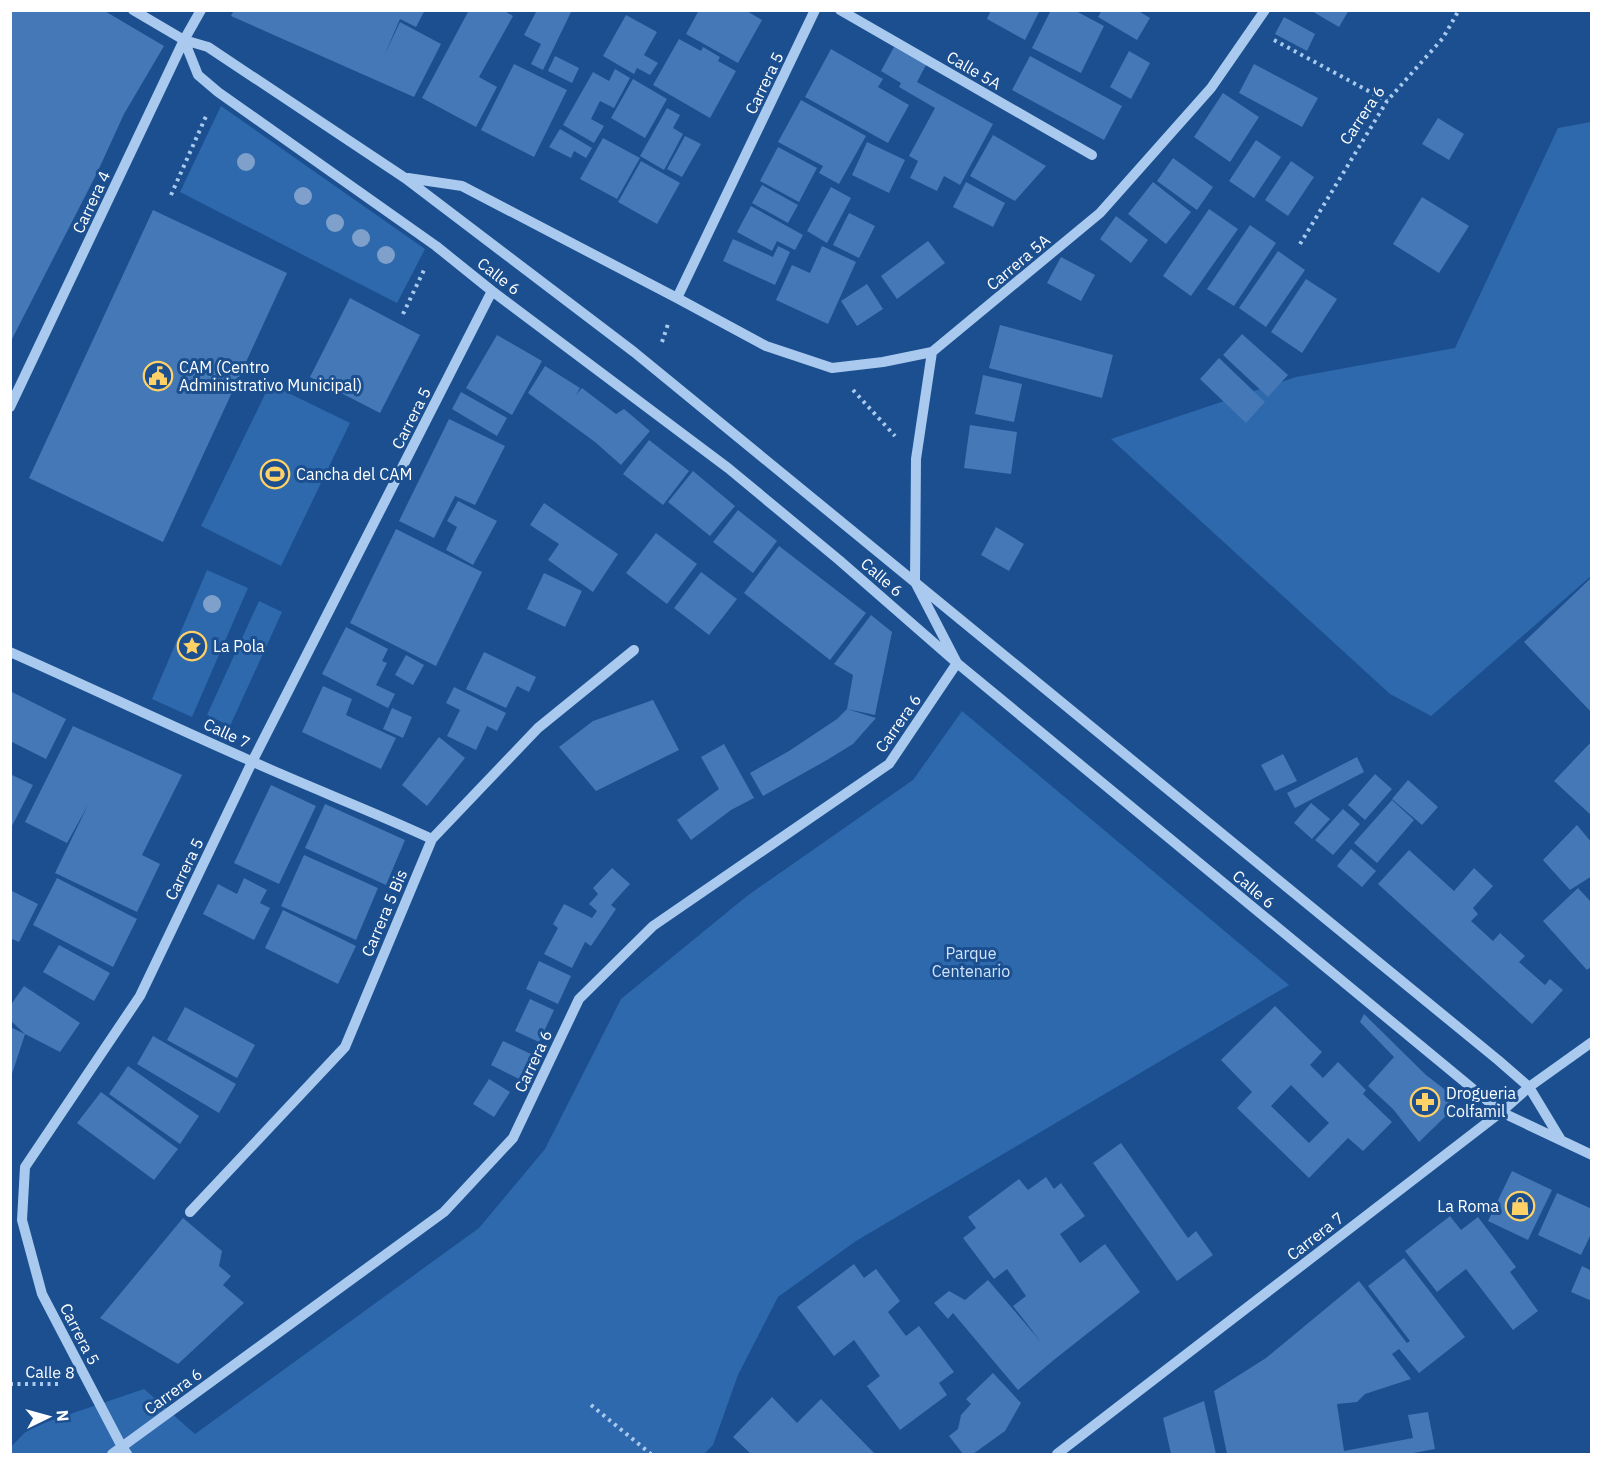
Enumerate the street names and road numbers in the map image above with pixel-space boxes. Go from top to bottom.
street label: Calle 5A [943,46,1005,94]
street label: Carrera 5 [740,49,788,117]
street label: Carrera 6 [1335,82,1389,148]
street label: Carrera 4 [68,168,114,236]
street label: Carrera 5A [982,230,1054,294]
street label: Calle 6 [473,253,525,299]
street label: Carrera 5 [387,384,435,452]
street label: Calle 6 [857,553,907,601]
street label: Carrera 6 [871,690,925,756]
street label: Calle 7 [200,714,254,752]
street label: Carrera 5 [160,835,208,903]
street label: Carrera 5 Bis [357,866,411,960]
street label: Calle 6 [1229,866,1279,912]
street label: Carrera 6 [510,1027,556,1095]
street label: Carrera 7 [1283,1208,1347,1264]
street label: Carrera 5 [56,1300,104,1368]
street label: Calle 8 [25,1362,75,1382]
street label: Carrera 6 [140,1363,206,1419]

